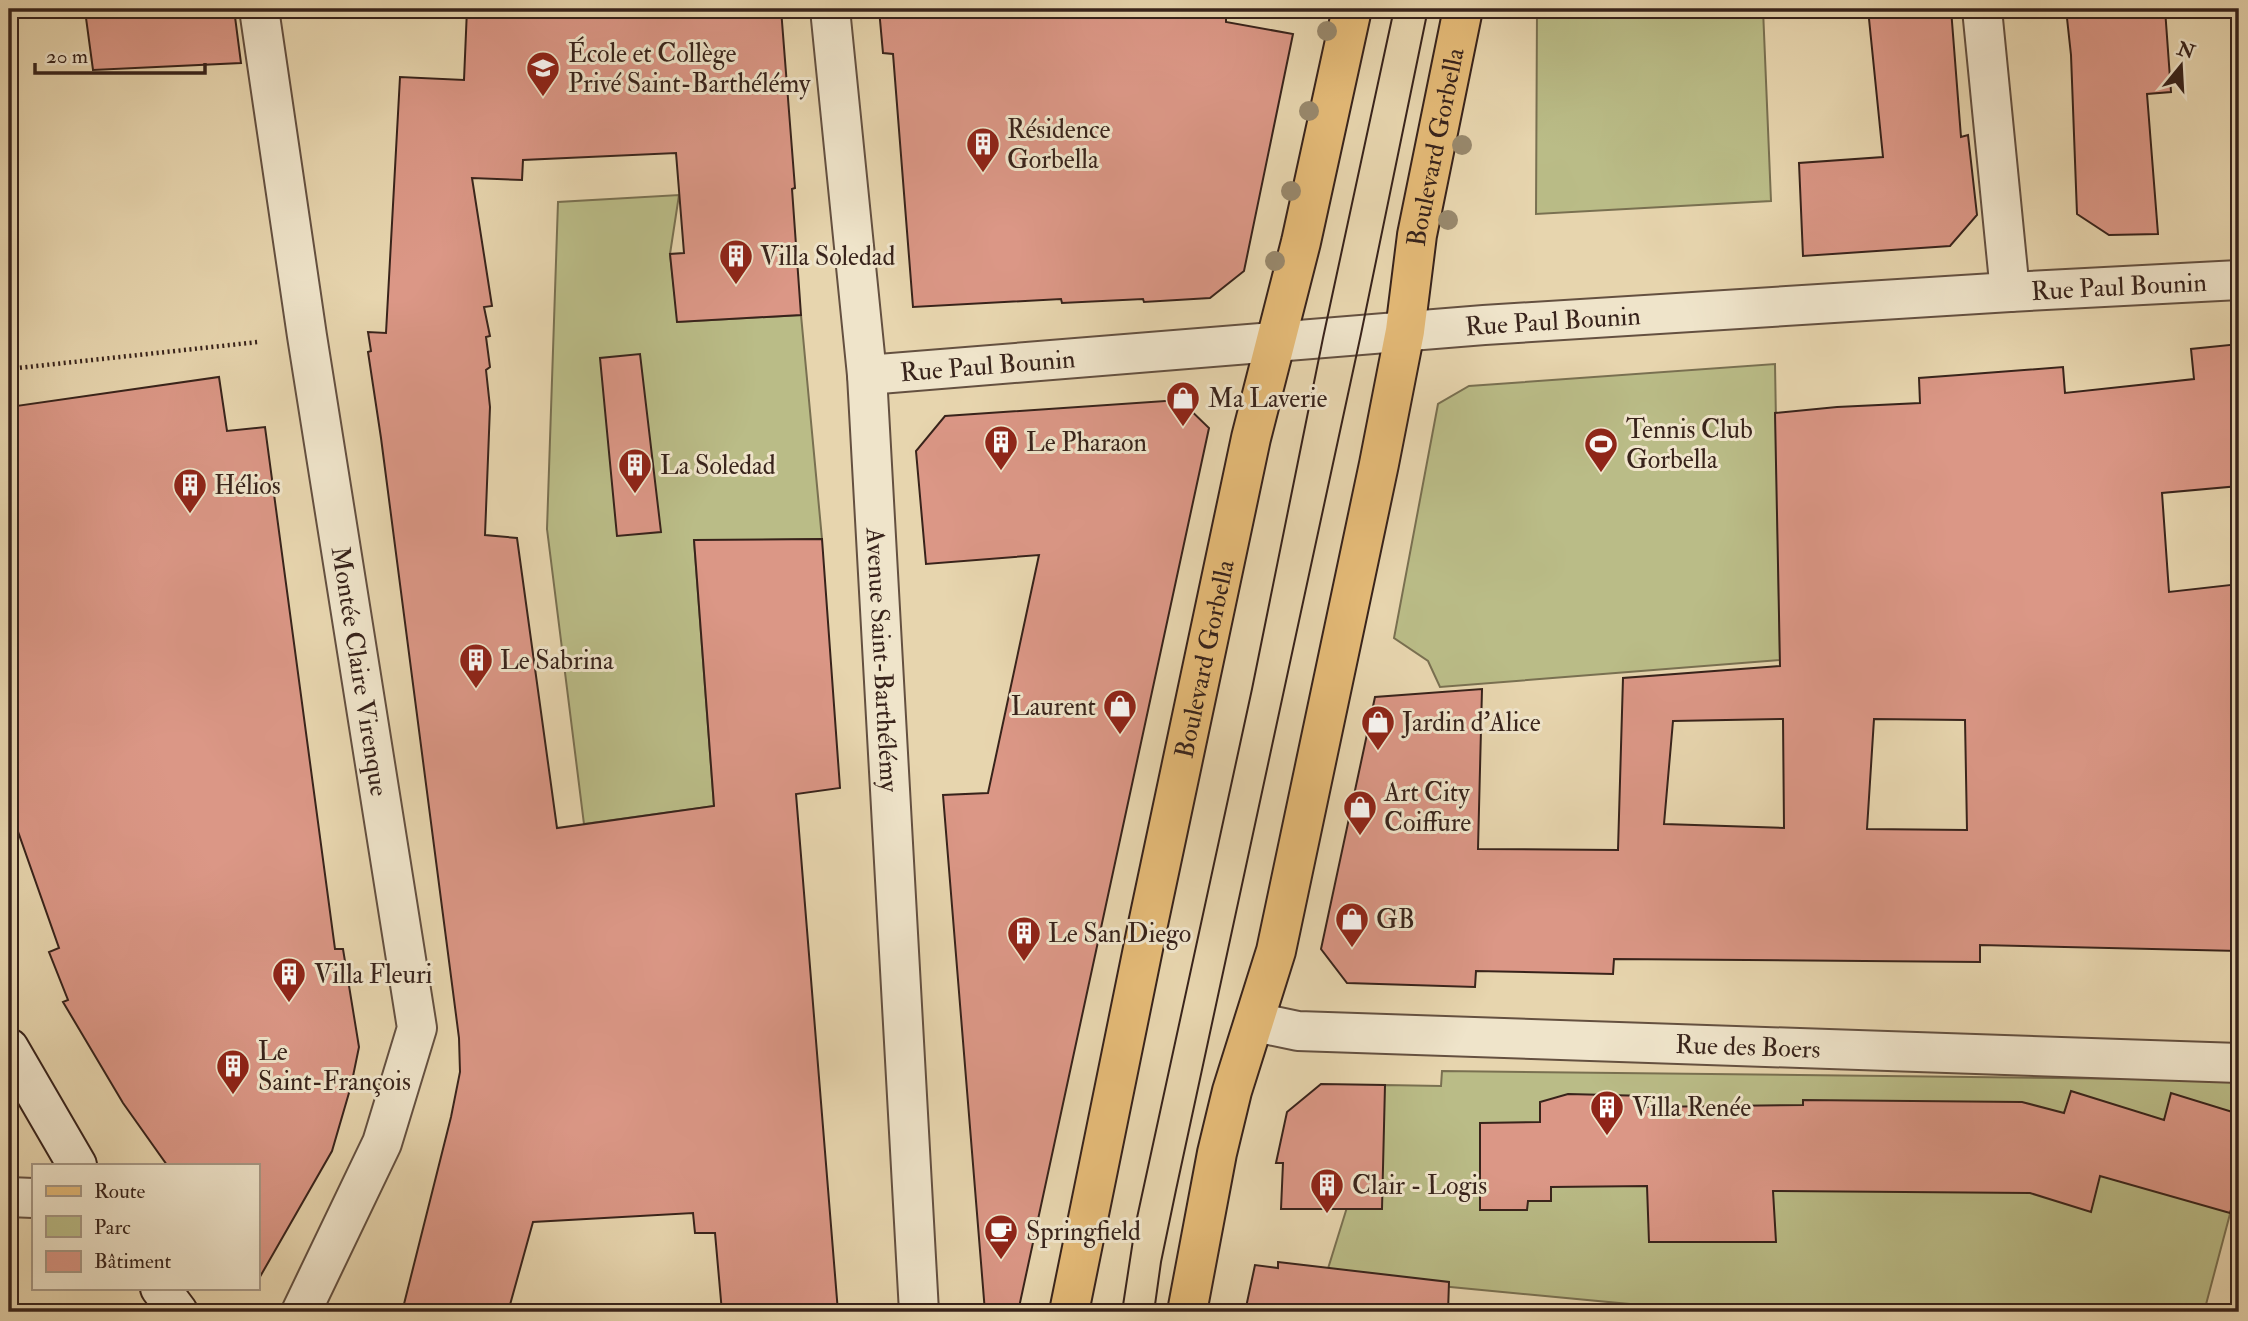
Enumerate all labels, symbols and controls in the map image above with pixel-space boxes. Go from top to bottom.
scale bar [35,32,205,76]
north arrow [2146,32,2216,102]
place label: École et Collège Privé Saint-Barthélémy [568,36,811,100]
text: N [2173,36,2199,65]
text: 20 m [46,43,88,70]
street label: Boulevard Gorbella [1401,45,1472,248]
school or university icon: École et Collège Privé Saint-Barthélémy [524,49,562,98]
place label: Résidence Gorbella [1007,114,1110,176]
building icon: Résidence Gorbella [964,125,1002,174]
building icon: Villa Soledad [717,237,755,286]
place label: Villa Soledad [760,241,895,273]
street label: Rue Paul Bounin [2030,267,2208,308]
street label: Rue Paul Bounin [1464,300,1642,343]
street label: Rue Paul Bounin [899,343,1077,389]
shop icon: Ma Laverie [1164,379,1202,428]
place label: Ma Laverie [1208,383,1328,415]
place label: Tennis Club Gorbella [1626,414,1753,476]
building icon: Le Pharaon [982,423,1020,472]
sports icon: Tennis Club Gorbella [1582,425,1620,474]
place label: Le Pharaon [1026,427,1147,459]
building icon: La Soledad [616,446,654,495]
place label: La Soledad [660,450,776,482]
building icon: Hélios [171,466,209,515]
place label: Hélios [214,470,281,502]
street label: Avenue Saint-Barthélémy [858,526,905,793]
street label: Montée Claire Virenque [324,544,395,799]
street label: Boulevard Gorbella [1169,557,1242,761]
building icon: Le Sabrina [457,641,495,690]
place label: Le Sabrina [500,645,614,677]
shop icon: Laurent [1101,687,1139,736]
place label: Laurent [1011,691,1096,723]
shop icon: Jardin d'Alice [1359,703,1397,752]
place label: Jardin d'Alice [1401,707,1541,739]
place label: Art City Coiffure [1383,777,1471,839]
shop icon: Art City Coiffure [1341,788,1379,837]
shop icon: GB [1333,900,1371,949]
place label: GB [1376,904,1415,936]
building icon: Le San Diego [1005,914,1043,963]
place label: Le San Diego [1048,918,1191,950]
building icon: Villa Fleuri [270,955,308,1004]
place label: Villa Fleuri [314,959,433,991]
street label: Rue des Boers [1675,1029,1821,1066]
place label: Le Saint-François [258,1036,411,1098]
building icon: Le Saint-François [214,1047,252,1096]
building icon: Villa Renée [1588,1088,1626,1137]
place label: Villa Renée [1632,1092,1751,1124]
legend [32,1164,259,1290]
building icon: Clair - Logis [1308,1166,1346,1215]
place label: Clair - Logis [1352,1170,1487,1202]
text: Route [94,1178,146,1205]
cafe icon: Springfield [982,1212,1020,1261]
text: Parc [94,1214,131,1241]
place label: Springfield [1026,1216,1141,1249]
text: Bâtiment [94,1248,171,1275]

